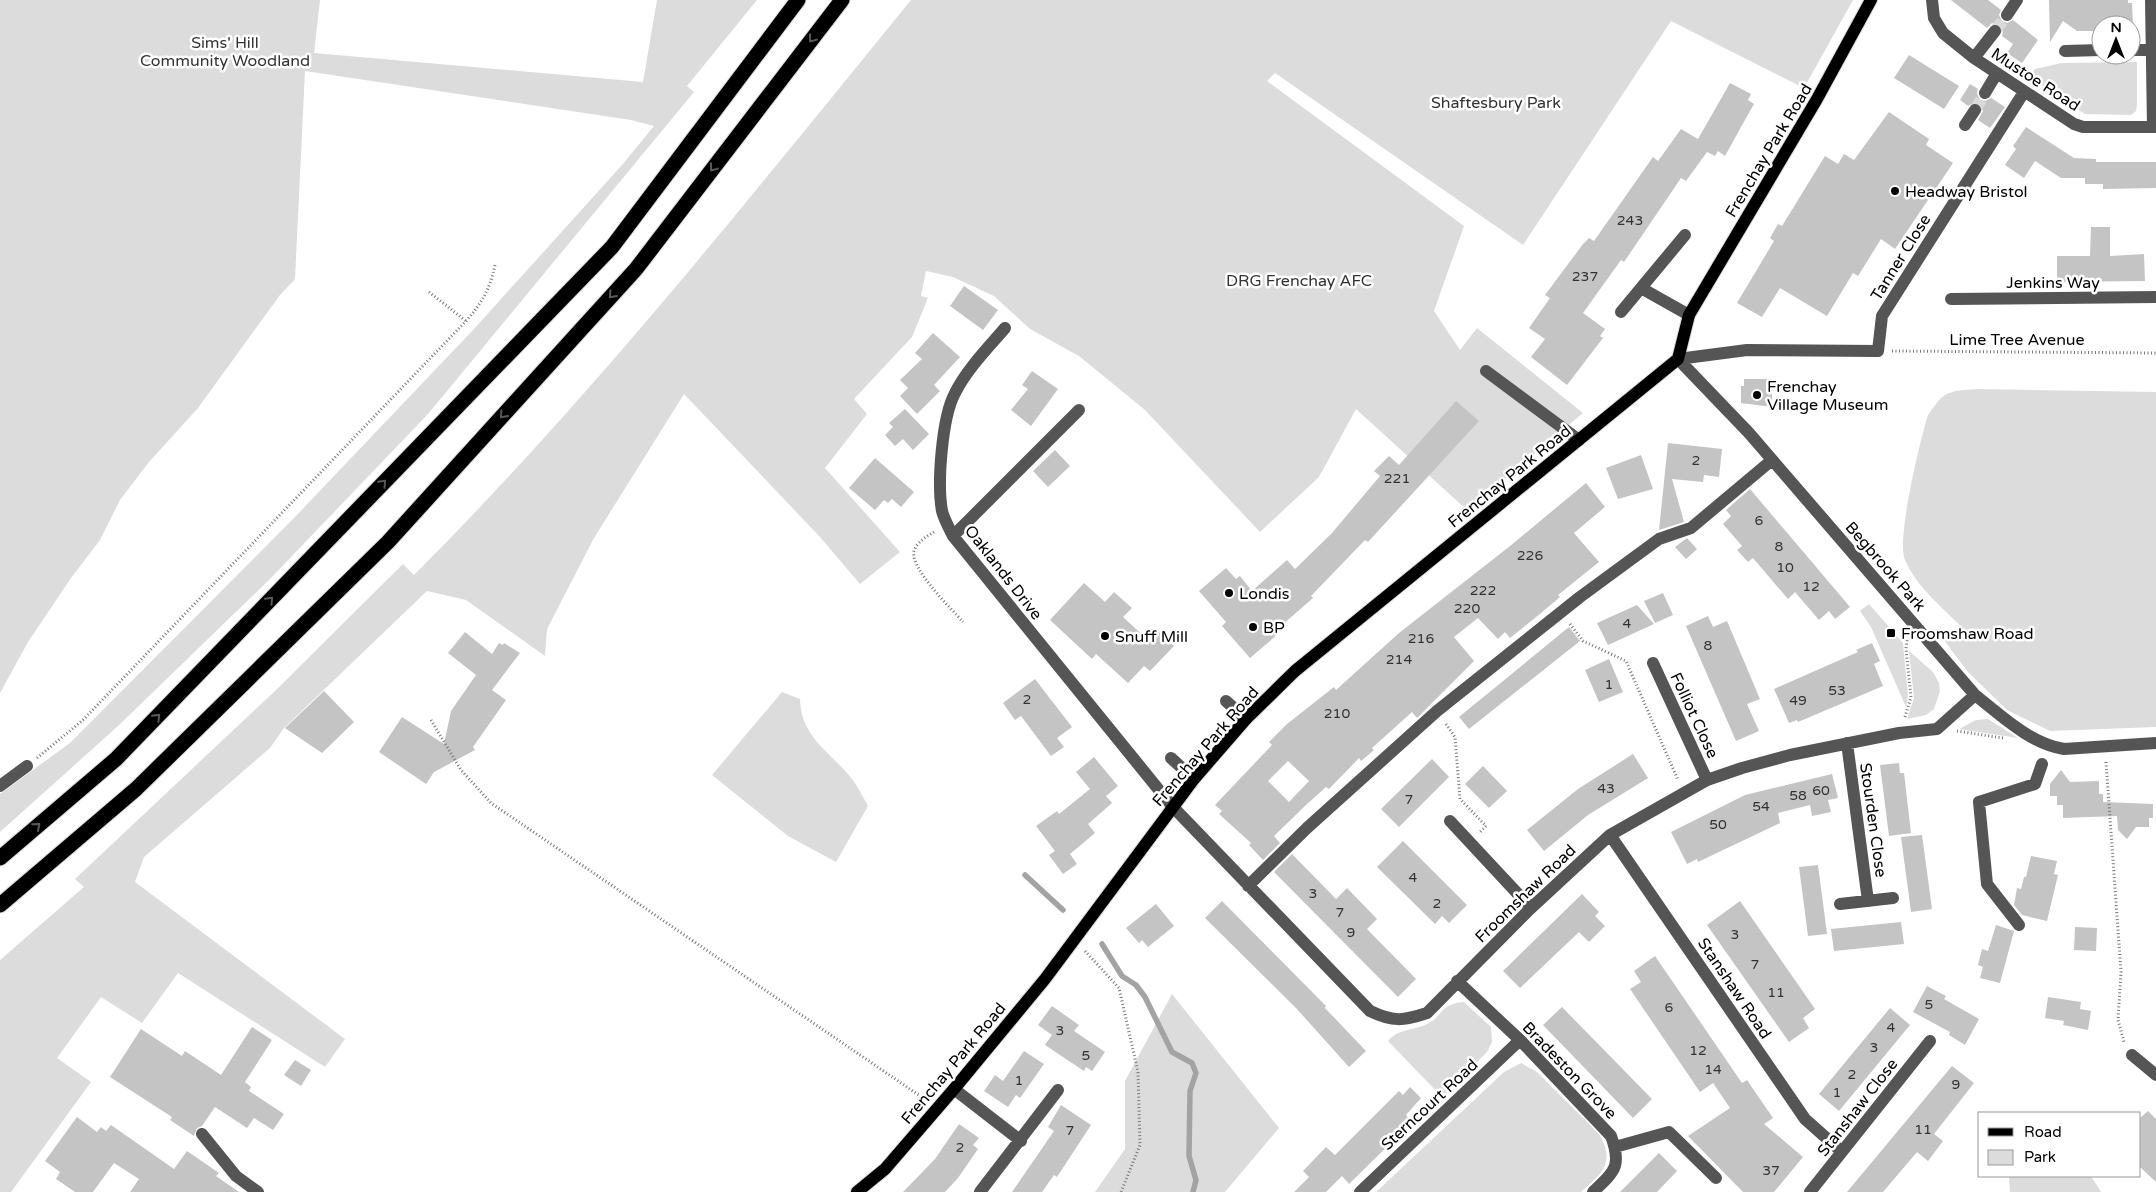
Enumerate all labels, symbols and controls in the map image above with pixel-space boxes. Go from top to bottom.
north arrow [2091,15,2141,65]
text: N [2110,19,2122,36]
park label: Sims' Hill Community Woodland [140,33,310,71]
one-way arrow [809,33,818,43]
street label: Mustoe Road [1987,44,2084,116]
street label: Frenchay Park Road [1721,80,1817,221]
park label: Shaftesbury Park [1431,93,1561,113]
one-way arrow [711,162,719,171]
place label: Headway Bristol [1905,182,2028,202]
marker: Headway Bristol [1889,185,1901,197]
street label: Tanner Close [1866,211,1935,304]
house number: 243 [1617,212,1643,229]
house number: 237 [1572,268,1598,285]
park label: DRG Frenchay AFC [1226,271,1372,291]
street label: Jenkins Way [2006,273,2100,293]
one-way arrow [609,289,618,298]
street label: Lime Tree Avenue [1949,330,2085,350]
place label: Frenchay Village Museum [1767,377,1888,415]
marker: Frenchay Village Museum [1751,389,1763,401]
one-way arrow [500,410,509,419]
street label: Frenchay Park Road [1444,421,1575,533]
house number: 2 [1692,452,1700,469]
house number: 221 [1384,470,1410,487]
one-way arrow [377,480,386,489]
house number: 6 [1755,512,1764,529]
street label: Begbrook Park [1841,518,1930,616]
street label: Oaklands Drive [960,521,1046,624]
house number: 8 [1775,538,1784,555]
house number: 226 [1517,547,1543,564]
house number: 10 [1776,559,1794,576]
house number: 12 [1802,578,1820,595]
house number: 222 [1470,582,1496,599]
place label: Londis [1239,584,1289,604]
marker: Londis [1223,587,1235,599]
one-way arrow [264,597,273,606]
house number: 220 [1454,600,1480,617]
house number: 4 [1623,615,1632,632]
place label: BP [1263,618,1285,638]
marker: BP [1247,621,1259,633]
place label: Froomshaw Road [1901,624,2034,644]
place label: Snuff Mill [1115,627,1188,647]
marker: Froomshaw Road [1885,627,1897,639]
marker: Snuff Mill [1099,630,1111,642]
house number: 216 [1408,630,1434,647]
house number: 8 [1704,637,1713,654]
house number: 214 [1386,651,1412,668]
street label: Folliot Close [1666,669,1723,761]
house number: 1 [1605,676,1613,693]
house number: 53 [1828,682,1846,699]
street label: Frenchay Park Road [1148,683,1263,811]
house number: 2 [1023,691,1031,708]
house number: 49 [1789,692,1807,709]
house number: 210 [1324,705,1350,722]
one-way arrow [151,713,160,722]
street label: Stourden Close [1855,762,1891,879]
house number: 43 [1597,780,1615,797]
house number: 60 [1812,782,1830,799]
house number: 58 [1789,787,1807,804]
house number: 7 [1405,791,1413,808]
house number: 54 [1752,798,1770,815]
house number: 50 [1709,816,1727,833]
one-way arrow [31,824,40,832]
street label: Froomshaw Road [1471,840,1580,947]
house number: 4 [1409,869,1418,886]
house number: 3 [1309,885,1317,902]
house number: 2 [1433,895,1441,912]
house number: 7 [1336,904,1344,921]
house number: 9 [1347,924,1355,941]
house number: 3 [1731,926,1739,943]
street label: Stanshaw Road [1693,934,1775,1043]
house number: 7 [1751,956,1759,973]
house number: 11 [1767,984,1785,1001]
house number: 5 [1925,996,1933,1013]
street label: Frenchay Park Road [897,999,1010,1128]
house number: 6 [1665,999,1674,1016]
street label: Bradeston Grove [1518,1018,1621,1124]
house number: 4 [1887,1019,1896,1036]
house number: 3 [1056,1022,1064,1039]
house number: 3 [1870,1039,1878,1056]
house number: 12 [1689,1042,1707,1059]
house number: 5 [1082,1047,1090,1064]
street label: Sterncourt Road [1377,1055,1482,1155]
street label: Stanshaw Close [1813,1055,1902,1161]
house number: 14 [1704,1061,1722,1078]
house number: 2 [1848,1066,1856,1083]
house number: 1 [1015,1072,1023,1089]
house number: 9 [1952,1076,1960,1093]
house number: 1 [1833,1084,1841,1101]
legend [1978,1112,2141,1177]
house number: 11 [1914,1121,1932,1138]
house number: 7 [1066,1122,1074,1139]
text: Road [2024,1123,2062,1141]
house number: 2 [956,1139,964,1156]
text: Park [2024,1148,2056,1166]
house number: 37 [1762,1162,1780,1179]

